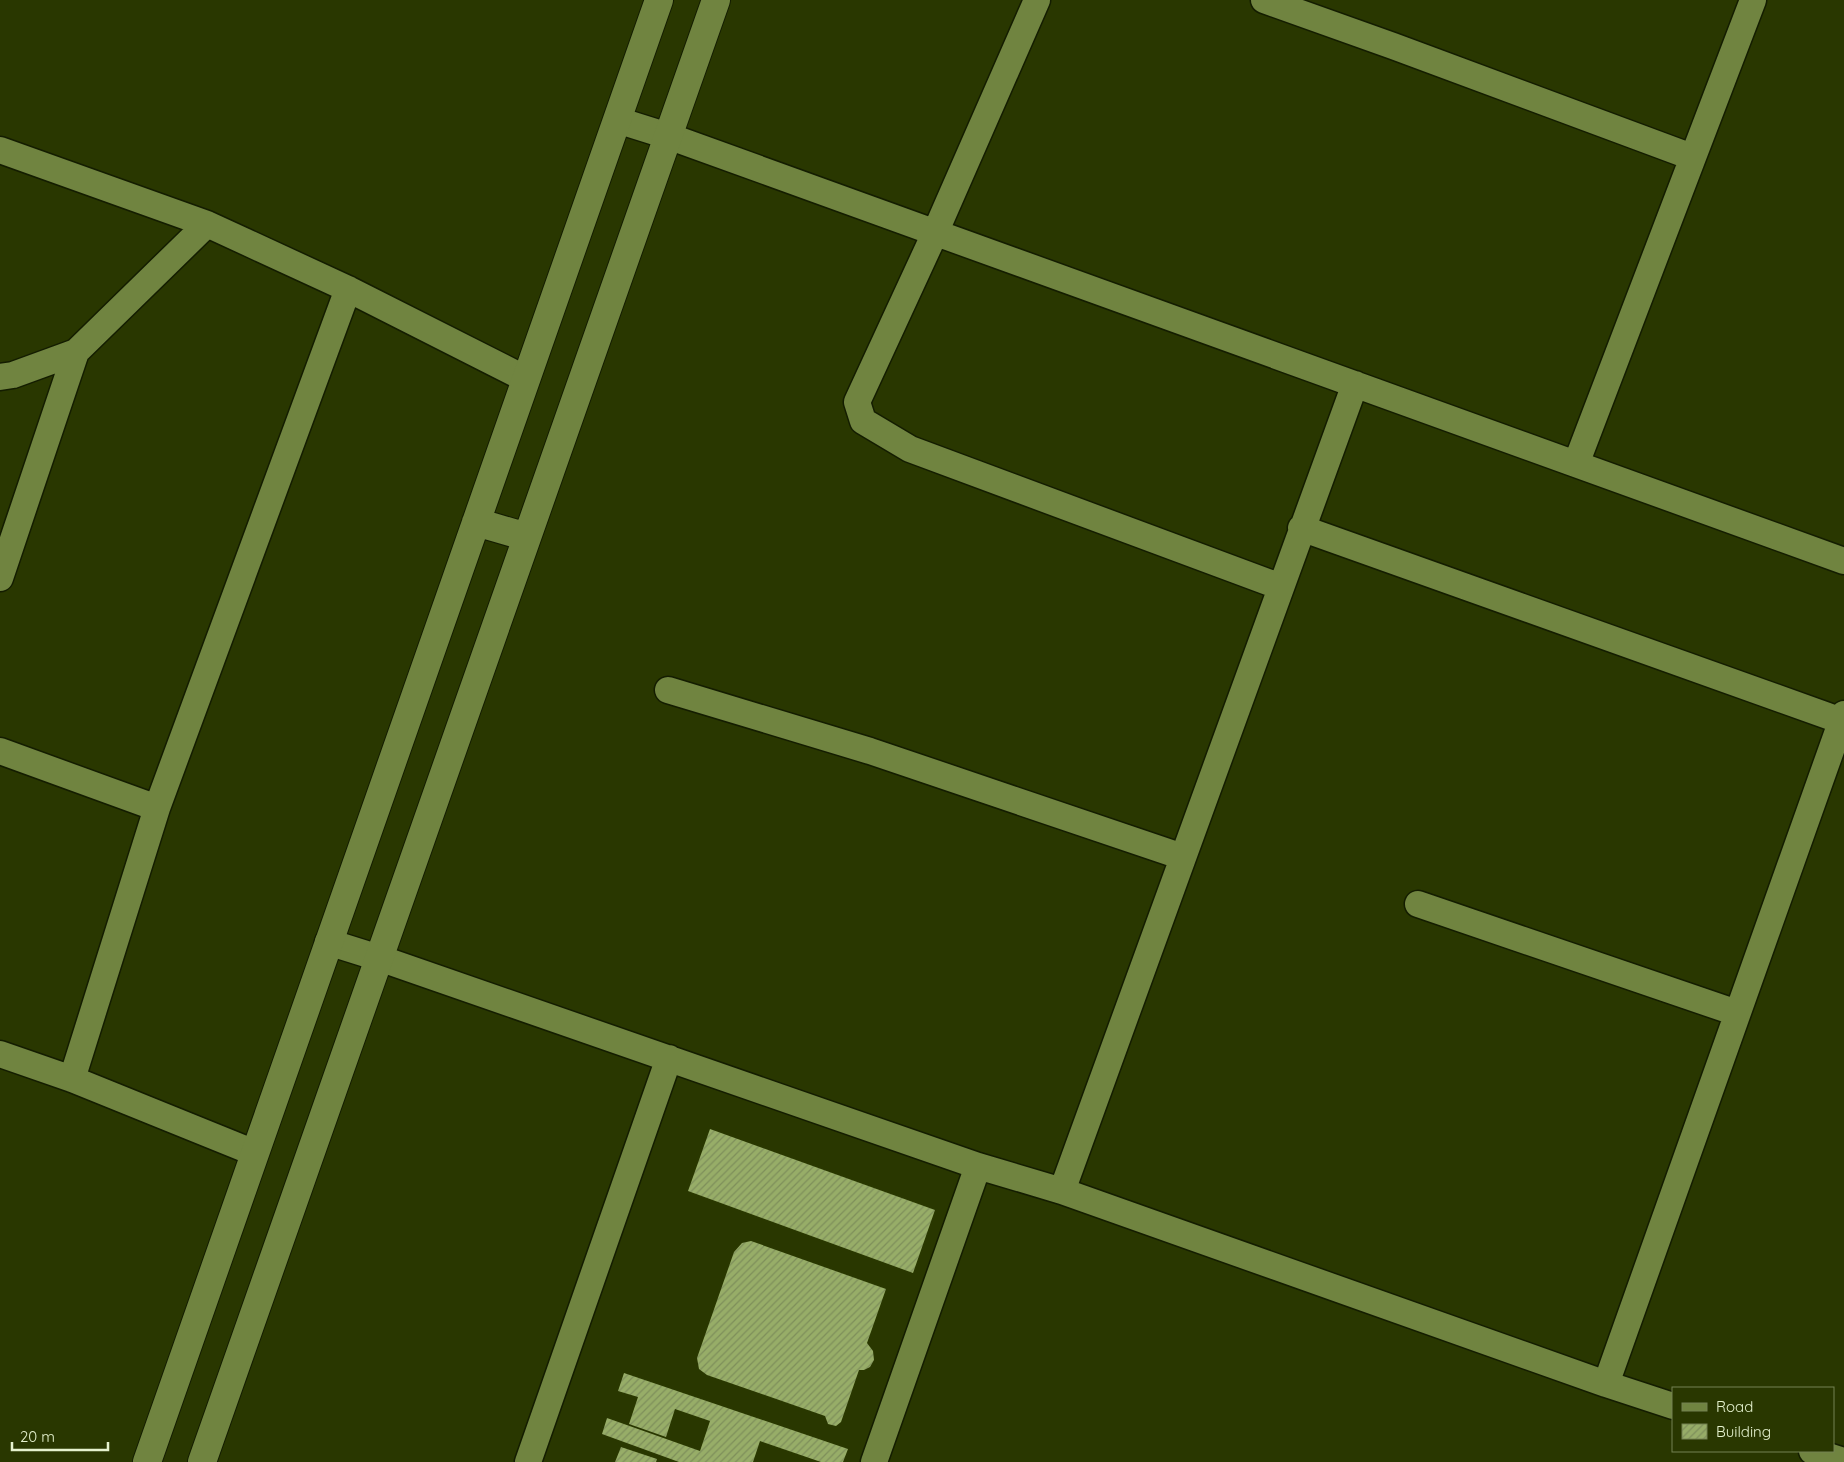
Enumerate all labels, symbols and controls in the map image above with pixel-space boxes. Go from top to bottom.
legend [1672,1387,1834,1452]
text: Road [1716,1397,1753,1416]
scale bar [12,1420,109,1452]
text: Building [1716,1422,1771,1441]
text: 20 m [20,1427,55,1446]

